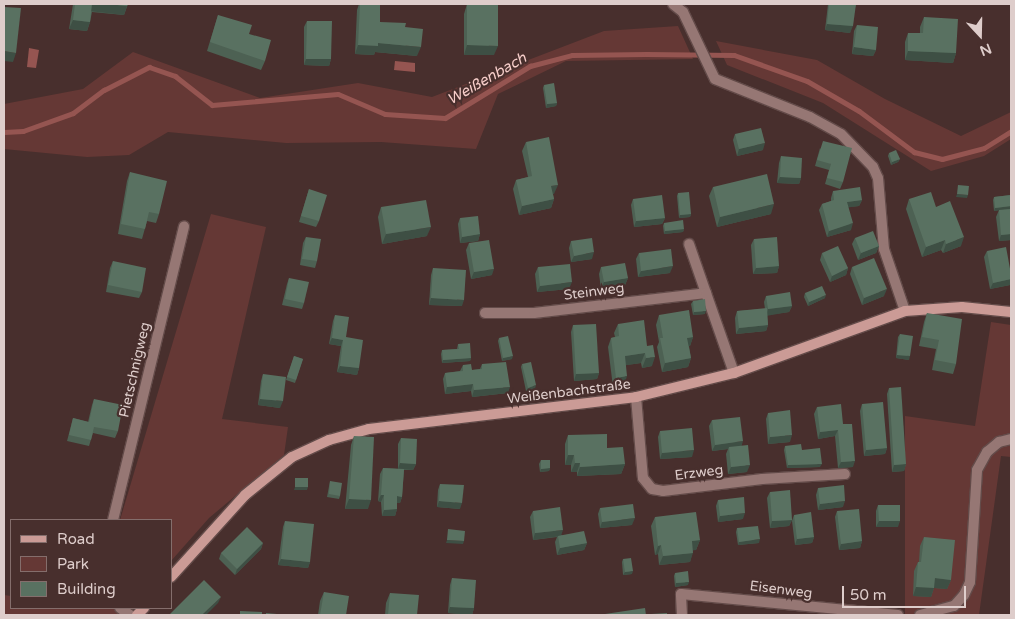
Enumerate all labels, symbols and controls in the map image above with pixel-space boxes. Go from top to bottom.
north arrow [955,10,1005,60]
text: N [977,40,994,59]
water label: Weißenbach [444,49,530,109]
street label: Steinweg [563,280,625,304]
street label: Pietschnigweg [116,321,154,419]
street label: Weißenbachstraße [506,376,632,408]
street label: Erzweg [674,462,724,484]
legend [10,519,172,609]
text: Road [57,530,95,548]
text: Park [57,555,89,573]
scale bar [845,576,969,608]
street label: Eisenweg [749,578,813,602]
text: Building [57,580,116,598]
text: 50 m [850,586,887,604]

